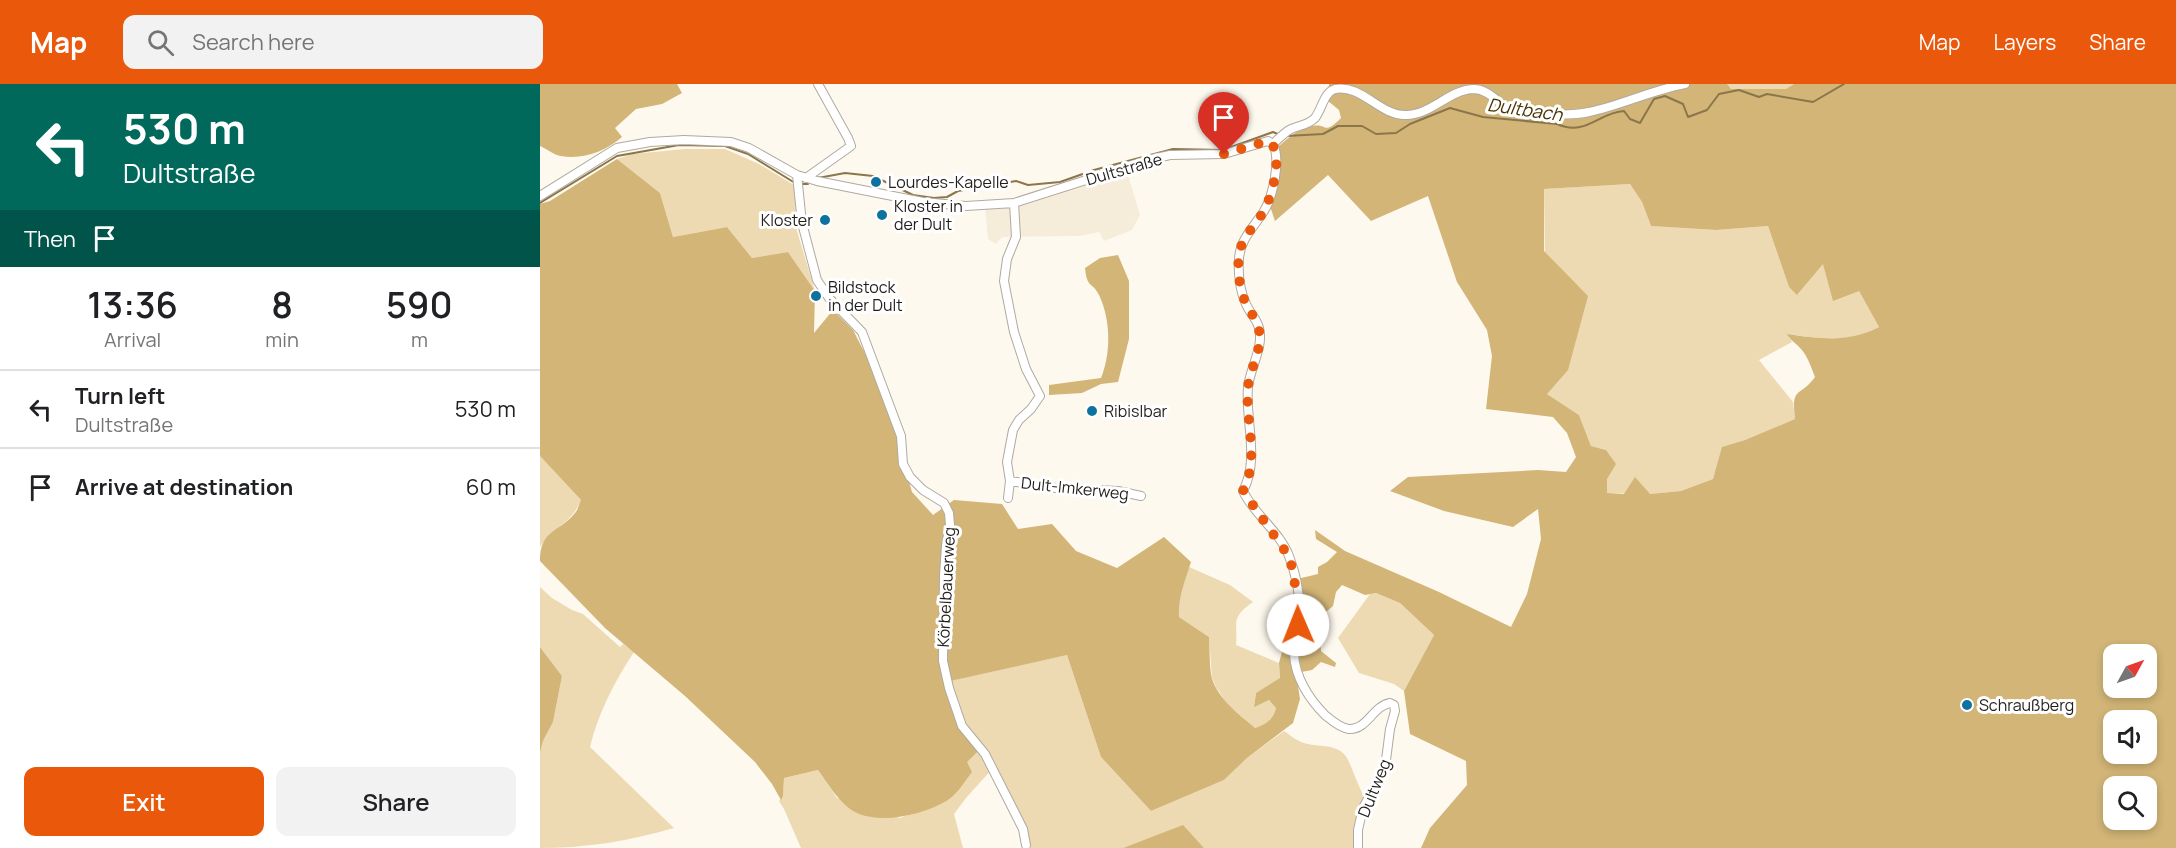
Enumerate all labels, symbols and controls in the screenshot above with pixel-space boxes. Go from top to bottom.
search box [123,15,543,69]
text: Map [30,23,87,61]
icon: search [144,26,177,59]
text: Search here [192,27,315,57]
text: Map [1919,28,1960,56]
text: Layers [1993,28,2056,56]
text: Share [2089,28,2146,56]
pin [1198,92,1249,154]
water label: Dultbach [1486,92,1565,126]
text: 530 m [123,99,246,157]
icon: arrive [1207,101,1240,134]
icon: left [24,108,102,186]
street label: Dultstraße [1083,148,1165,190]
text: Dultstraße [123,154,255,191]
place label: Lourdes-Kapelle [888,171,1009,193]
marker: Lourdes-Kapelle [869,175,883,189]
place label: Kloster in der Dult [894,195,963,235]
marker: Kloster in der Dult [875,208,889,222]
place label: Kloster [761,209,813,231]
marker: Kloster [818,213,832,227]
icon: arrive [88,222,121,255]
text: Then [24,224,76,254]
place label: Bildstock in der Dult [828,276,903,316]
text: 13:36 [87,280,178,329]
text: 8 [271,280,293,329]
text: 590 [386,280,453,329]
marker: Bildstock in der Dult [809,289,823,303]
text: Arrival [104,326,161,353]
text: min [265,326,299,353]
text: m [411,326,428,353]
text: Turn left [75,381,165,411]
icon: left [24,393,57,426]
text: 530 m [455,394,516,424]
place label: Ribislbar [1104,400,1168,422]
marker: Ribislbar [1085,404,1099,418]
text: Dultstraße [75,411,173,438]
icon: arrive [24,471,57,504]
street label: Dult-Imkerweg [1020,471,1130,505]
text: Arrive at destination [75,472,293,502]
text: 60 m [466,472,516,502]
street label: Körbelbauerweg [932,526,960,648]
position arrow [1266,593,1330,657]
north arrow [2103,644,2157,698]
map controls [2103,644,2157,830]
place label: Schraußberg [1979,694,2074,716]
marker: Schraußberg [1960,698,1974,712]
button: sound [2103,710,2157,764]
street label: Dultweg [1352,756,1396,820]
button: Exit [24,767,264,836]
button: Share [276,767,516,836]
button: search [2103,776,2157,830]

